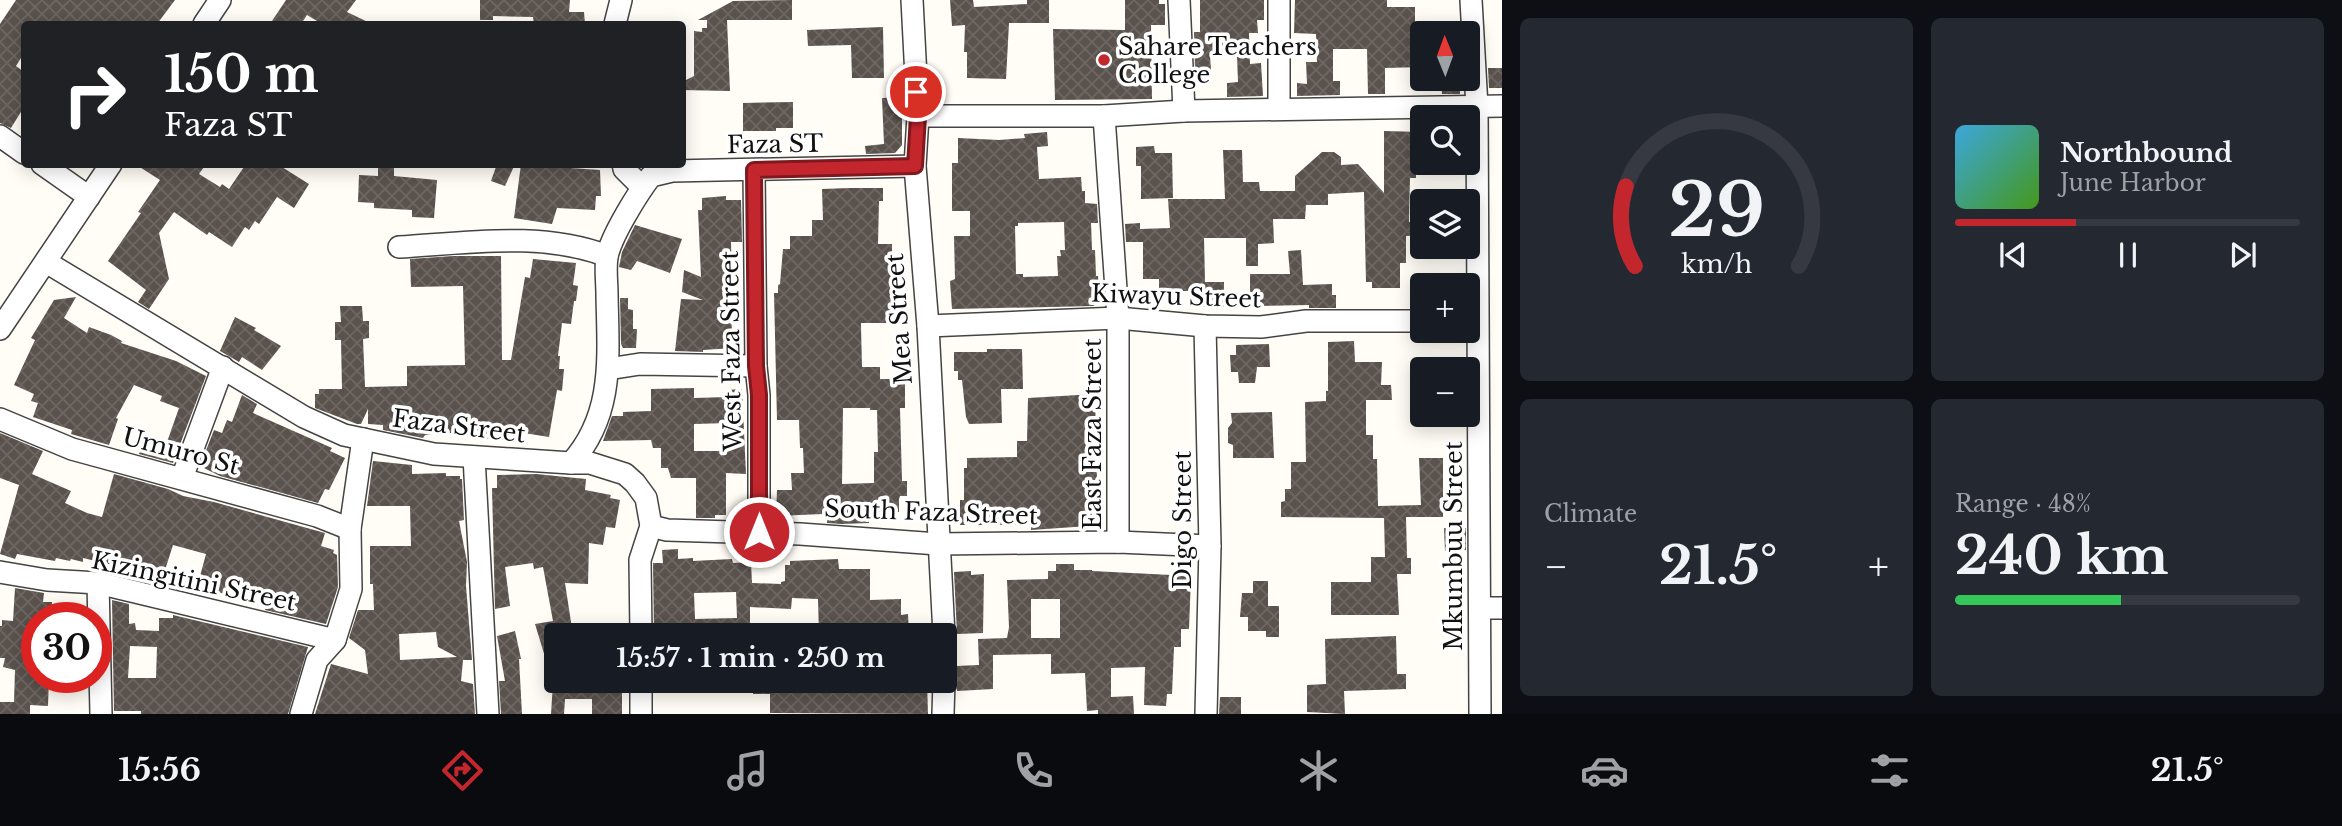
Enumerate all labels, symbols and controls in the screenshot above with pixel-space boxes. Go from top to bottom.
north arrow [1410,21,1480,91]
map controls [1410,21,1480,427]
place label: Sahare Teachers College [1118,32,1317,89]
text: 150 m [164,44,319,105]
icon: right [49,49,140,140]
marker: Sahare Teachers College [1096,52,1112,68]
pin [886,62,946,122]
icon: arrive [897,73,935,111]
text: Faza ST [164,105,293,145]
button: search [1410,105,1480,175]
street label: Faza ST [727,129,823,159]
text: Northbound [2060,137,2232,169]
text: 29 [1668,165,1765,256]
text: June Harbor [2060,169,2206,197]
button: layers [1410,189,1480,259]
icon: previous [1994,236,2032,274]
icon: pause [2109,236,2147,274]
icon: next [2224,236,2262,274]
text: km/h [1681,249,1752,280]
street label: West Faza Street [715,250,747,453]
street label: Mea Street [880,252,918,386]
button: + [1410,273,1480,343]
street label: Kiwayu Street [1090,279,1262,313]
street label: East Faza Street [1078,338,1107,530]
button: − [1410,357,1480,427]
street label: Faza Street [391,403,527,449]
street label: Umuro St [119,421,243,481]
street label: Mkumbuu Street [1439,441,1468,651]
street label: Digo Street [1168,451,1197,589]
text: Range · 48% [1955,490,2091,518]
street label: South Faza Street [824,494,1038,530]
position arrow [722,495,796,569]
text: Climate [1544,500,1637,528]
text: 240 km [1955,524,2169,588]
text: 21.5° [1659,534,1777,598]
text: − [1544,543,1568,590]
text: + [1868,543,1889,590]
street label: Kizingitini Street [89,545,299,617]
speed limit sign: 30 [21,602,112,693]
text: 15:57 · 1 min · 250 m [616,642,885,674]
icon: directions [438,746,487,795]
icon: music [723,746,772,795]
icon: phone [1009,746,1058,795]
icon: climate [1294,746,1343,795]
icon: car [1580,746,1629,795]
icon: filters [1865,746,1914,795]
text: 15:56 [118,750,201,790]
text: 21.5° [2151,750,2224,790]

